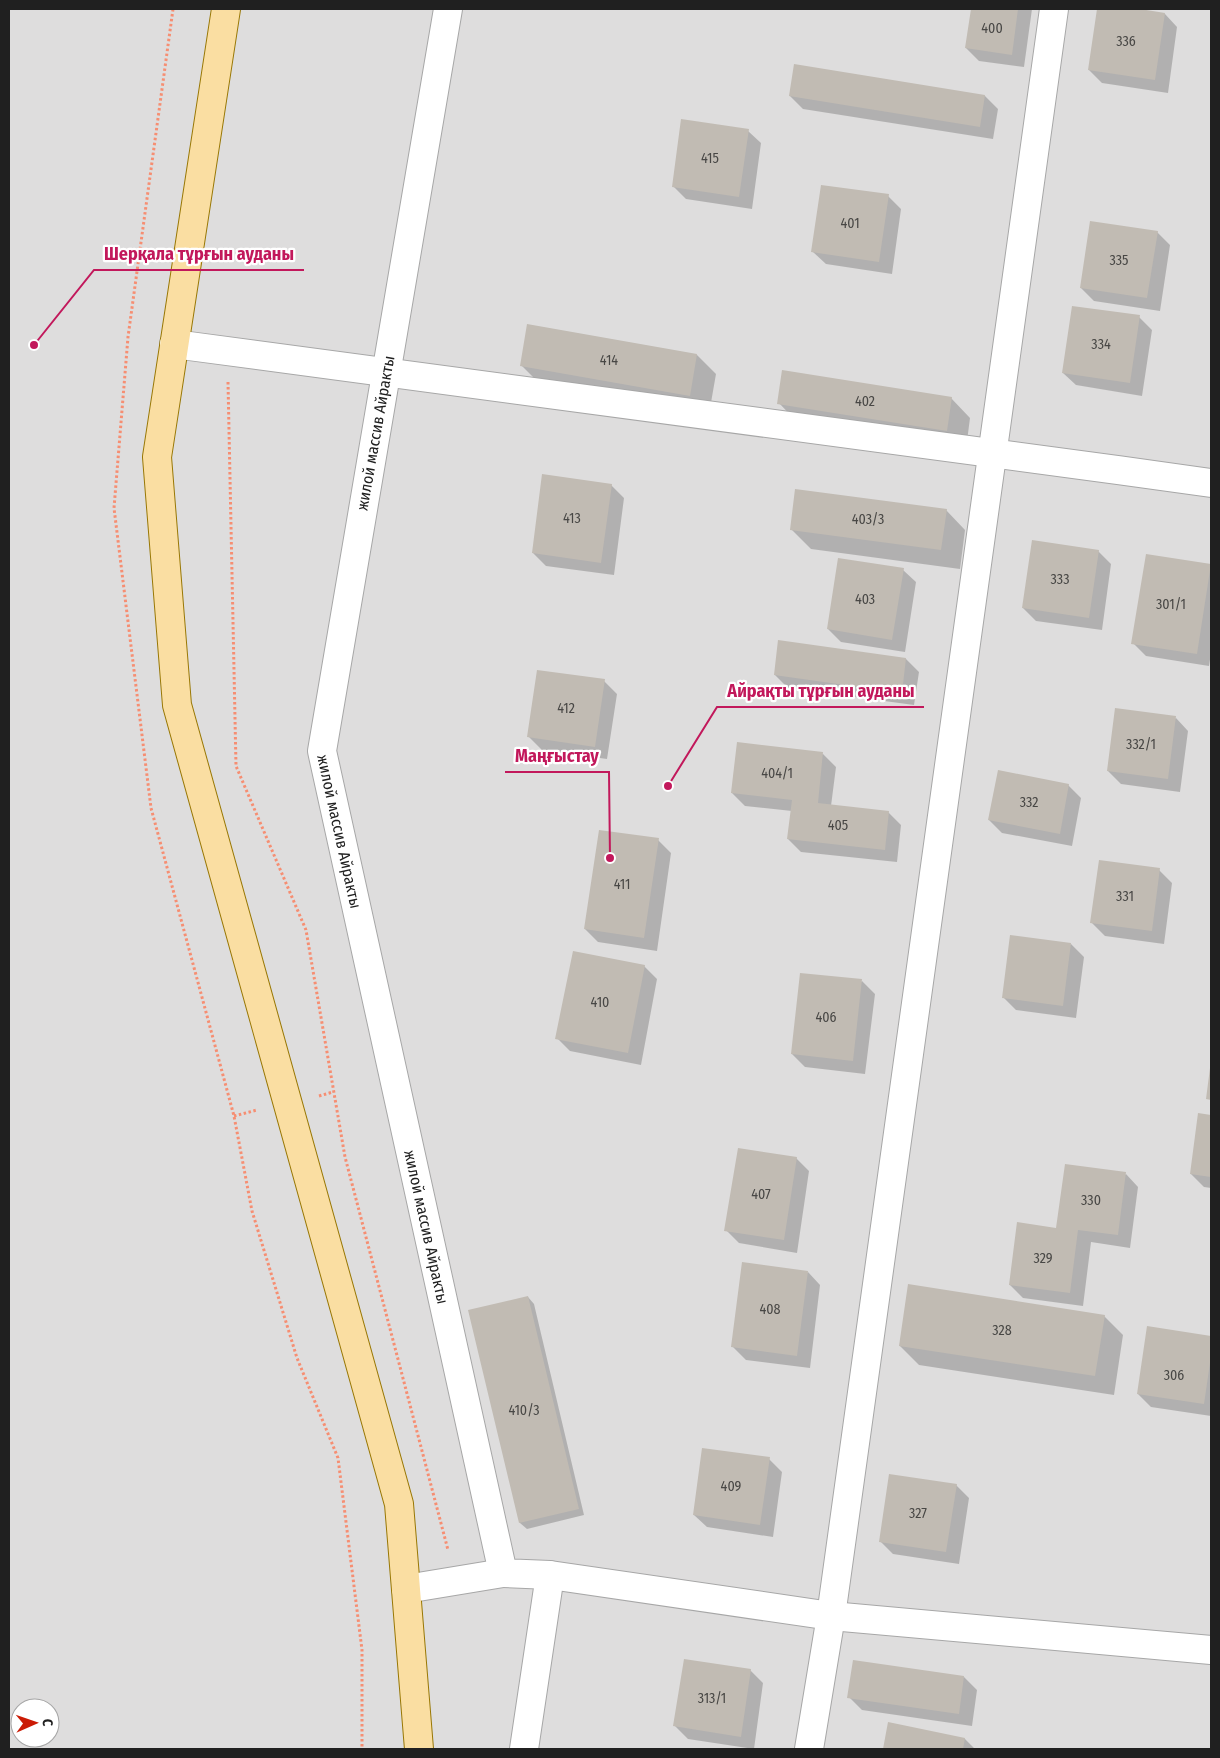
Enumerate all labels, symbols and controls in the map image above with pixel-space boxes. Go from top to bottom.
house number: 400 [981,20,1003,37]
house number: 336 [1116,33,1136,50]
house number: 415 [701,150,719,167]
house number: 401 [840,215,860,232]
callout: Шерқала тұрғын ауданы [94,237,304,270]
text: Шерқала тұрғын ауданы [104,243,294,265]
house number: 335 [1109,252,1129,269]
house number: 334 [1091,336,1111,353]
house number: 414 [600,352,618,369]
street label: жилой массив Айракты [353,354,398,512]
house number: 402 [855,393,875,410]
house number: 413 [563,510,581,527]
house number: 403/3 [852,511,884,528]
house number: 333 [1051,571,1069,588]
house number: 403 [855,591,875,608]
house number: 301/1 [1156,596,1186,613]
callout: Айрақты тұрғын ауданы [717,674,924,707]
text: Айрақты тұрғын ауданы [726,680,915,702]
house number: 412 [557,700,575,717]
house number: 332/1 [1126,736,1156,753]
callout: Маңғыстау [505,739,609,772]
text: Маңғыстау [515,745,599,767]
street label: жилой массив Айракты [313,753,365,910]
house number: 404/1 [761,765,793,782]
house number: 332 [1020,794,1038,811]
house number: 405 [828,817,848,834]
house number: 411 [614,876,630,893]
house number: 331 [1116,888,1134,905]
house number: 410 [591,994,609,1011]
house number: 406 [815,1009,837,1026]
street label: жилой массив Айракты [400,1148,452,1306]
house number: 407 [751,1186,771,1203]
house number: 330 [1081,1192,1101,1209]
house number: 329 [1033,1250,1053,1267]
house number: 408 [759,1301,781,1318]
house number: 328 [992,1322,1012,1339]
house number: 306 [1164,1367,1184,1384]
house number: 410/3 [508,1402,540,1419]
house number: 409 [721,1478,742,1495]
house number: 327 [909,1505,927,1522]
house number: 313/1 [698,1690,726,1707]
north arrow [10,1698,60,1748]
text: С [39,1719,56,1727]

